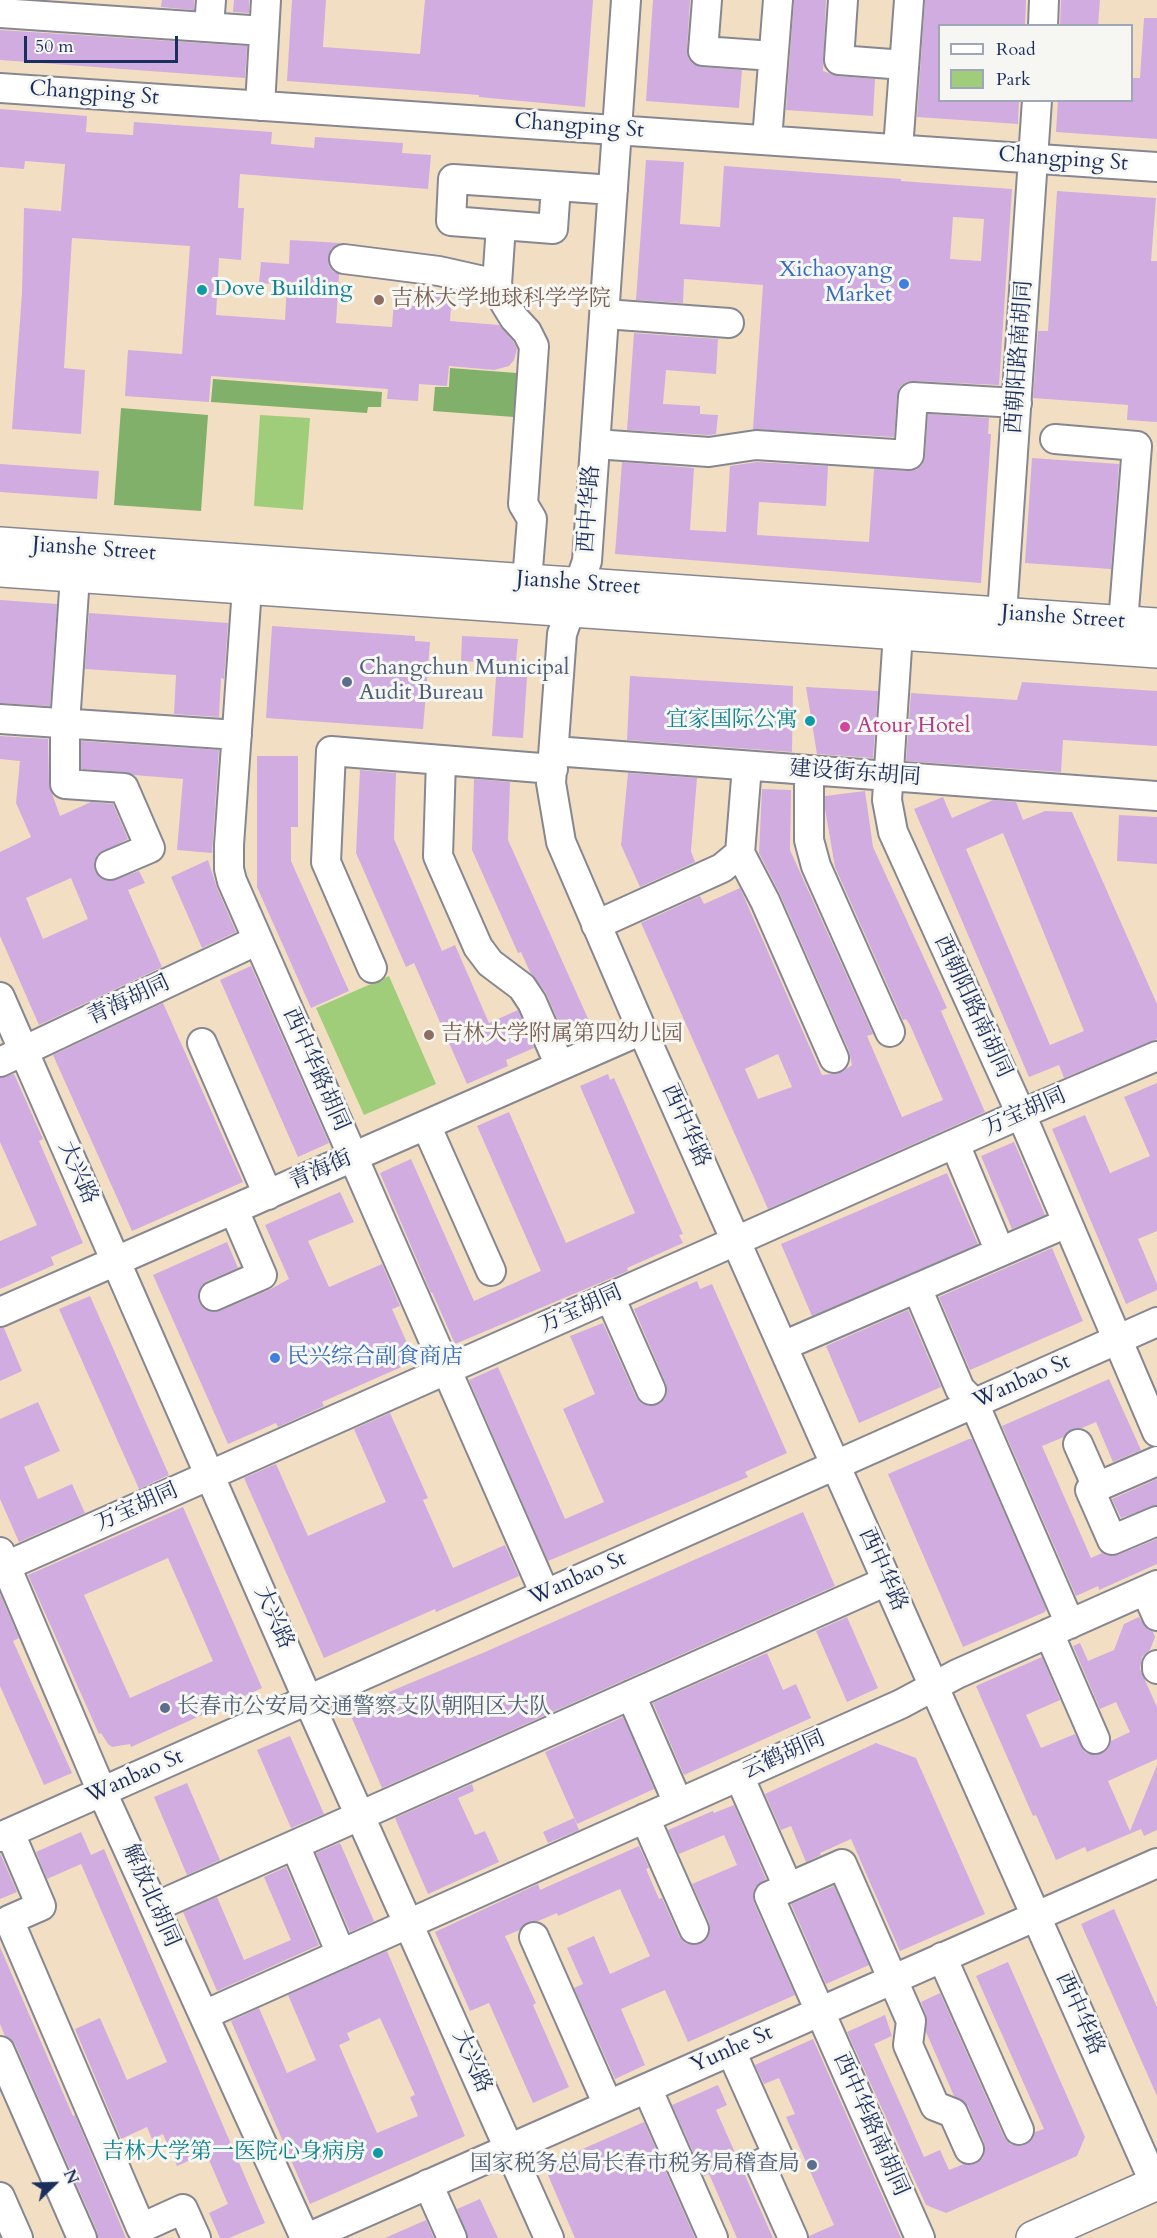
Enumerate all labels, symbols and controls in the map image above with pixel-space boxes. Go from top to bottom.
scale bar [27,24,182,62]
legend [938,24,1133,102]
text: 50 m [35,34,74,59]
text: Road [996,37,1036,62]
text: Park [996,67,1031,92]
street label: Changping St [28,76,160,112]
street label: Changping St [513,109,645,145]
street label: Changping St [997,142,1129,178]
place label: Xichaoyang Market [779,258,892,310]
place label: Dove Building [214,277,352,303]
marker: Xichaoyang Market [897,277,911,291]
street label: 西朝阳路南胡同 [1001,279,1039,435]
marker: Dove Building [195,283,209,297]
place label: 吉林大学地球科学学院 [391,287,611,313]
marker: 吉林大学地球科学学院 [372,293,386,307]
street label: 西中华路 [574,464,606,554]
street label: Jianshe Street [31,533,157,567]
street label: Jianshe Street [515,567,641,601]
street label: Jianshe Street [1000,601,1126,635]
place label: Changchun Municipal Audit Bureau [359,656,569,708]
marker: Changchun Municipal Audit Bureau [340,675,354,689]
place label: 宜家国际公寓 [666,708,798,734]
marker: 宜家国际公寓 [803,714,817,728]
place label: Atour Hotel [857,714,970,740]
marker: Atour Hotel [838,720,852,734]
street label: 建设街东胡同 [788,756,922,792]
street label: 西朝阳路南胡同 [927,932,1017,1082]
street label: 青海胡同 [84,970,174,1032]
street label: 西中华路胡同 [276,1004,354,1136]
place label: 吉林大学附属第四幼儿园 [441,1022,683,1048]
marker: 吉林大学附属第四幼儿园 [422,1028,436,1042]
street label: 西中华路 [655,1080,715,1172]
street label: 万宝胡同 [979,1083,1071,1143]
street label: 大兴路 [52,1137,102,1209]
street label: 青海街 [285,1146,357,1196]
street label: 万宝胡同 [535,1280,627,1340]
place label: 民兴综合副食商店 [287,1345,463,1371]
street label: Wanbao St [969,1349,1075,1415]
marker: 民兴综合副食商店 [268,1351,282,1365]
street label: 万宝胡同 [91,1478,183,1538]
street label: 西中华路 [852,1524,912,1616]
street label: Wanbao St [525,1546,631,1612]
street label: 大兴路 [248,1582,298,1654]
place label: 长春市公安局交通警察支队朝阳区大队 [177,1695,551,1721]
marker: 长春市公安局交通警察支队朝阳区大队 [158,1701,172,1715]
street label: 云鹤胡同 [738,1726,830,1786]
street label: Wanbao St [82,1744,188,1810]
street label: 解放北胡同 [116,1840,184,1952]
street label: 西中华路 [1049,1968,1109,2060]
street label: Yunhe St [687,2020,777,2080]
street label: 大兴路 [446,2026,496,2098]
street label: 西中华路南胡同 [827,2049,913,2201]
place label: 吉林大学第一医院心身病房 [102,2140,366,2166]
marker: 吉林大学第一医院心身病房 [371,2146,385,2160]
place label: 国家税务总局长春市税务局稽查局 [470,2152,800,2178]
north arrow [24,2154,84,2214]
marker: 国家税务总局长春市税务局稽查局 [805,2158,819,2172]
text: N [58,2166,83,2188]

